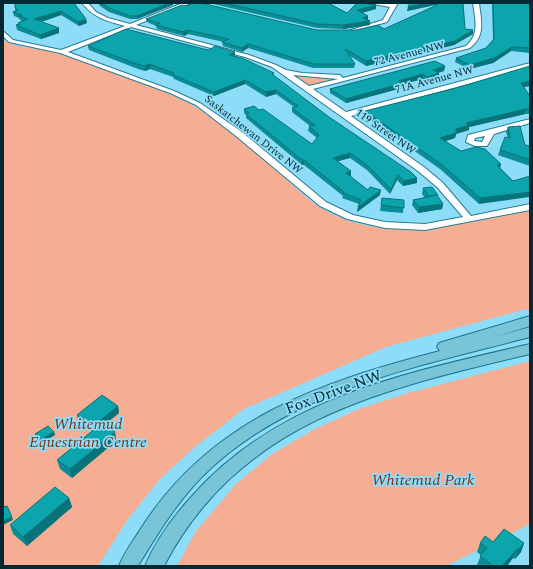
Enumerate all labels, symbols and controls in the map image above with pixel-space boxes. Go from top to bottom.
street label: 72 Avenue NW [372,36,446,70]
street label: 71A Avenue NW [393,61,475,98]
street label: Saskatchewan Drive NW [201,91,307,178]
street label: 119 Street NW [352,104,420,159]
street label: Fox Drive NW [282,363,385,421]
park label: Whitemud Equestrian Centre [29,412,147,454]
park label: Whitemud Park [371,468,475,492]

